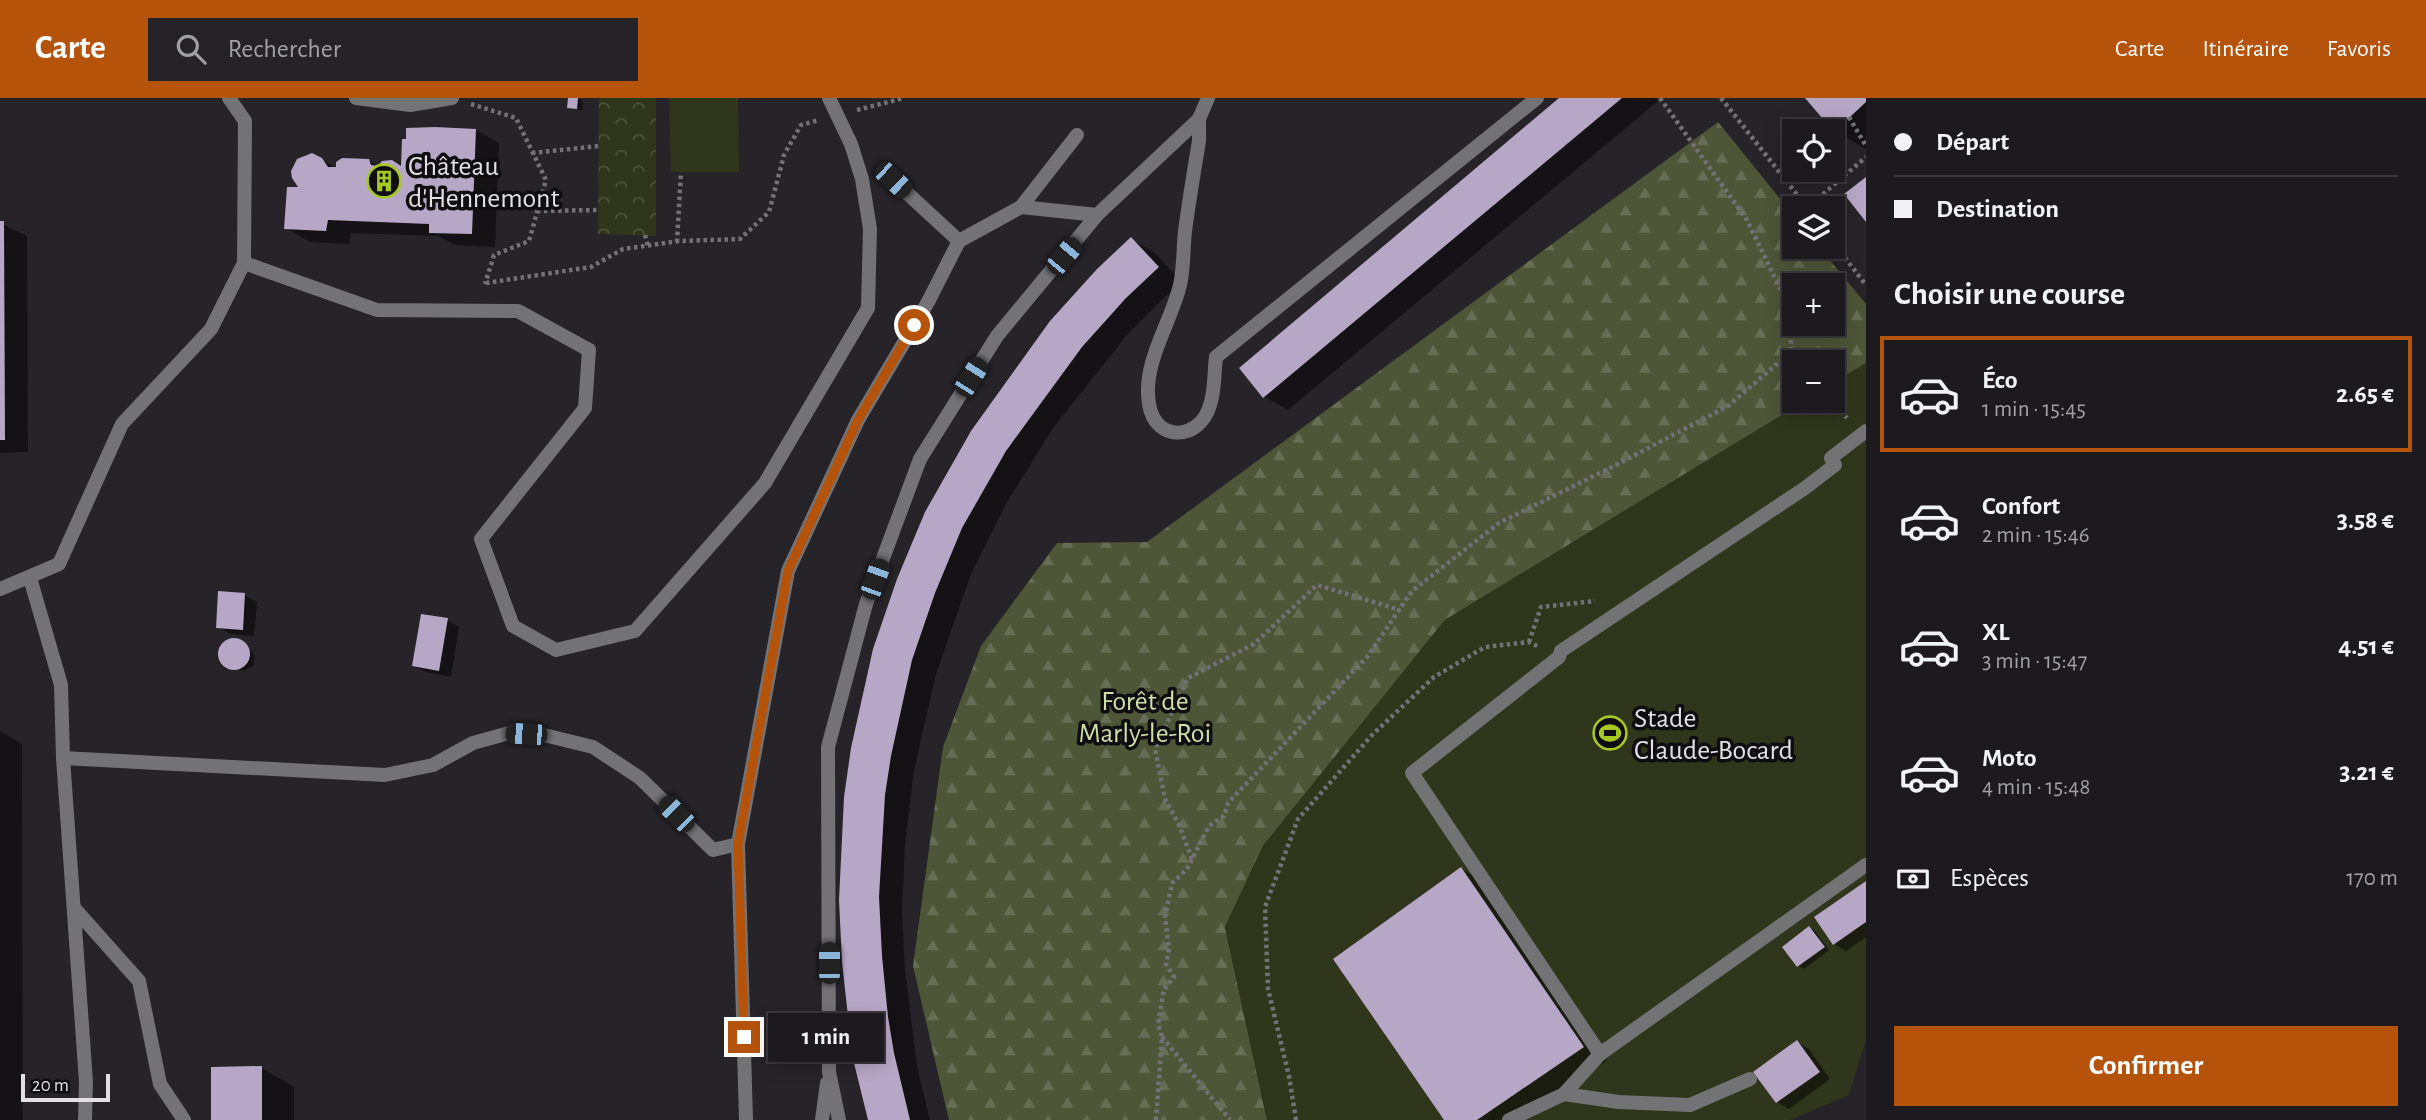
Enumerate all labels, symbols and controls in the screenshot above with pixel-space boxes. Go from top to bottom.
search box [148,18,638,81]
icon: search [172,30,210,68]
text: Carte [35,32,106,65]
text: Rechercher [228,36,341,62]
text: Carte [2115,37,2164,61]
text: Itinéraire [2202,37,2289,61]
text: Favoris [2327,37,2391,61]
map controls [1782,119,1845,413]
button: locate [1782,119,1845,182]
text: Départ [1936,129,2009,155]
place label: Château d'Hennemont [408,153,559,213]
car [871,158,916,202]
building icon: Château d'Hennemont [365,162,403,200]
button: layers [1782,196,1845,259]
text: Destination [1936,196,2059,222]
car [1043,233,1086,279]
button: + [1782,273,1845,336]
text: Choisir une course [1894,278,2125,310]
route start [898,309,930,341]
button: − [1782,350,1845,413]
car [951,354,992,400]
icon: car [1898,363,1961,426]
text: Éco [1982,367,2018,393]
text: 2.65 € [2336,381,2394,407]
text: 1 min · 15:45 [1982,398,2086,421]
icon: car [1898,489,1961,552]
text: Confort [1982,493,2060,519]
text: 3.58 € [2337,507,2394,533]
text: 2 min · 15:46 [1982,524,2090,547]
car [858,556,893,602]
icon: car [1898,615,1961,678]
text: XL [1982,619,2009,645]
text: 4.51 € [2338,633,2394,659]
text: 3 min · 15:47 [1982,650,2087,673]
park label: Forêt de Marly-le-Roi [1079,688,1211,748]
place label: Stade Claude-Bocard [1634,705,1793,765]
sports icon: Stade Claude-Bocard [1591,714,1629,752]
car [505,722,548,746]
icon: car [1898,741,1961,804]
text: Moto [1982,745,2037,771]
text: 3.21 € [2339,759,2394,785]
text: 4 min · 15:48 [1982,776,2090,799]
car [654,792,699,836]
icon: cash [1894,860,1932,898]
text: Espèces [1950,865,2029,891]
text: 170 m [2346,867,2398,890]
car [819,942,840,984]
callout: 1 min [768,1012,884,1062]
route end [728,1021,760,1053]
text: 1 min [802,1026,850,1049]
button: Confirmer [1894,1026,2398,1106]
scale bar [21,1071,110,1103]
text: 20 m [32,1076,69,1095]

